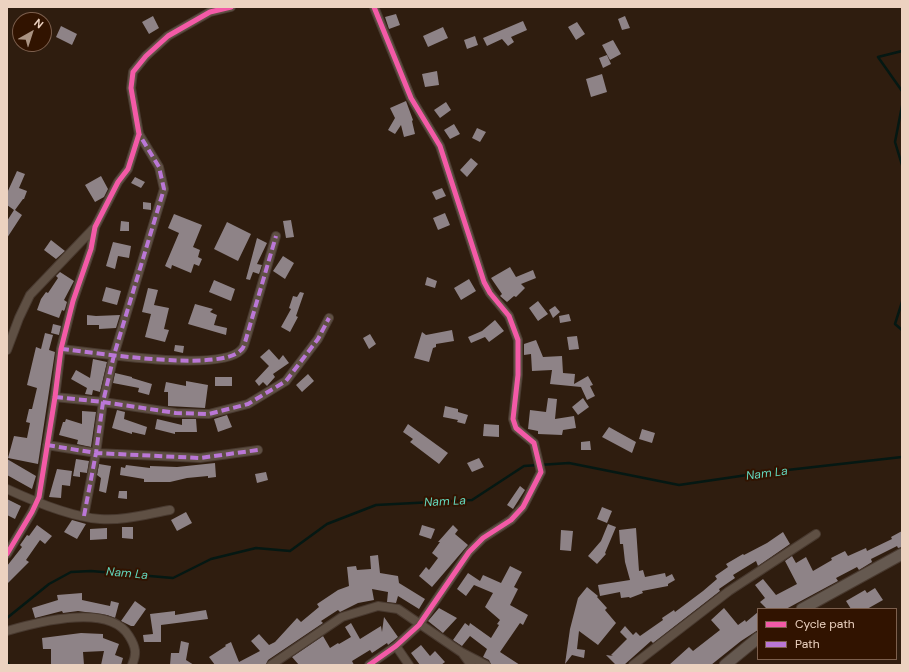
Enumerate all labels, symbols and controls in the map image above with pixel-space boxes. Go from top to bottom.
north arrow [12,12,52,52]
text: N [31,15,46,31]
water label: Nam La [745,464,789,484]
water label: Nam La [424,494,466,510]
water label: Nam La [106,565,148,583]
legend [757,608,897,660]
text: Cycle path [795,616,855,632]
text: Path [795,636,820,652]

